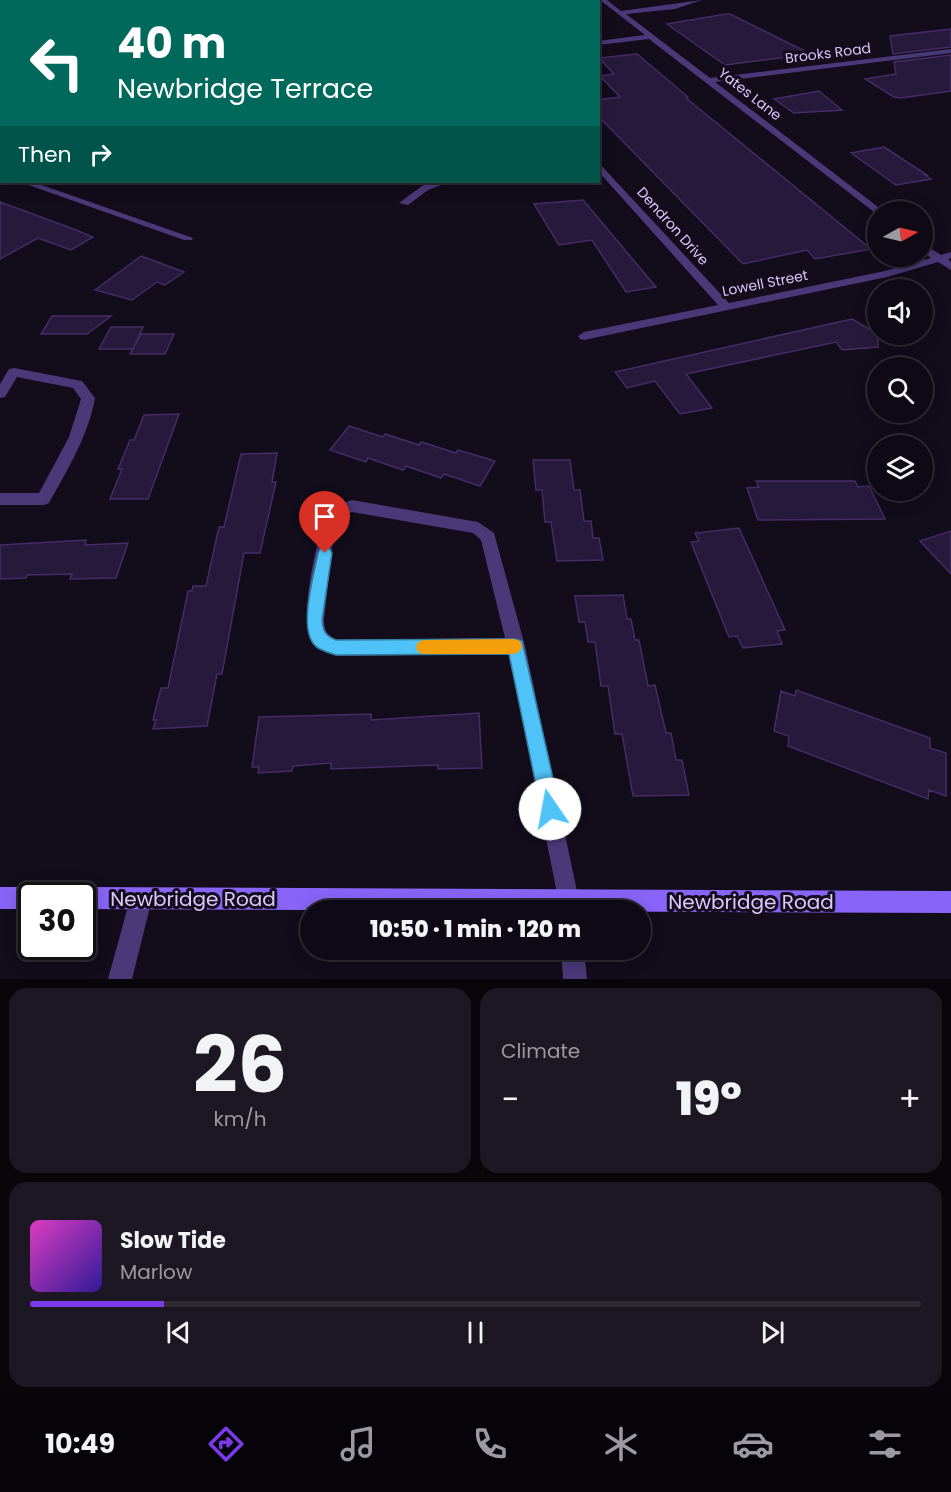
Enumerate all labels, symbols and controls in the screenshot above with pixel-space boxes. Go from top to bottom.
text: 40 m [117,14,226,73]
icon: left [18,24,96,102]
street label: Brooks Road [784,38,872,68]
street label: Yates Lane [714,63,786,125]
text: Newbridge Terrace [117,70,373,107]
icon: right [84,138,117,171]
text: Then [18,139,72,170]
street label: Dendron Drive [632,183,714,270]
north arrow [867,201,933,267]
map controls [867,201,933,501]
street label: Lowell Street [720,265,810,301]
button: sound [867,279,933,345]
button: search [867,357,933,423]
button: layers [867,435,933,501]
pin [299,491,350,553]
icon: arrive [308,500,341,533]
position arrow [518,777,582,841]
speed limit sign: 30 [18,882,96,960]
street label: Newbridge Road [110,885,276,913]
street label: Newbridge Road [668,888,834,916]
text: 10:50 · 1 min · 120 m [370,914,581,945]
text: 26 [193,1010,287,1119]
text: Climate [501,1037,580,1065]
text: 19° [676,1068,742,1131]
text: − [501,1076,519,1123]
text: + [898,1076,921,1123]
text: km/h [213,1105,267,1133]
text: Slow Tide [120,1225,226,1256]
text: Marlow [120,1258,192,1286]
icon: previous [162,1316,195,1349]
icon: pause [459,1316,492,1349]
icon: next [756,1316,789,1349]
icon: directions [205,1423,247,1465]
icon: music [337,1423,379,1465]
icon: phone [469,1423,511,1465]
icon: climate [600,1423,642,1465]
icon: car [732,1423,774,1465]
icon: filters [864,1423,906,1465]
text: 10:49 [45,1425,115,1462]

